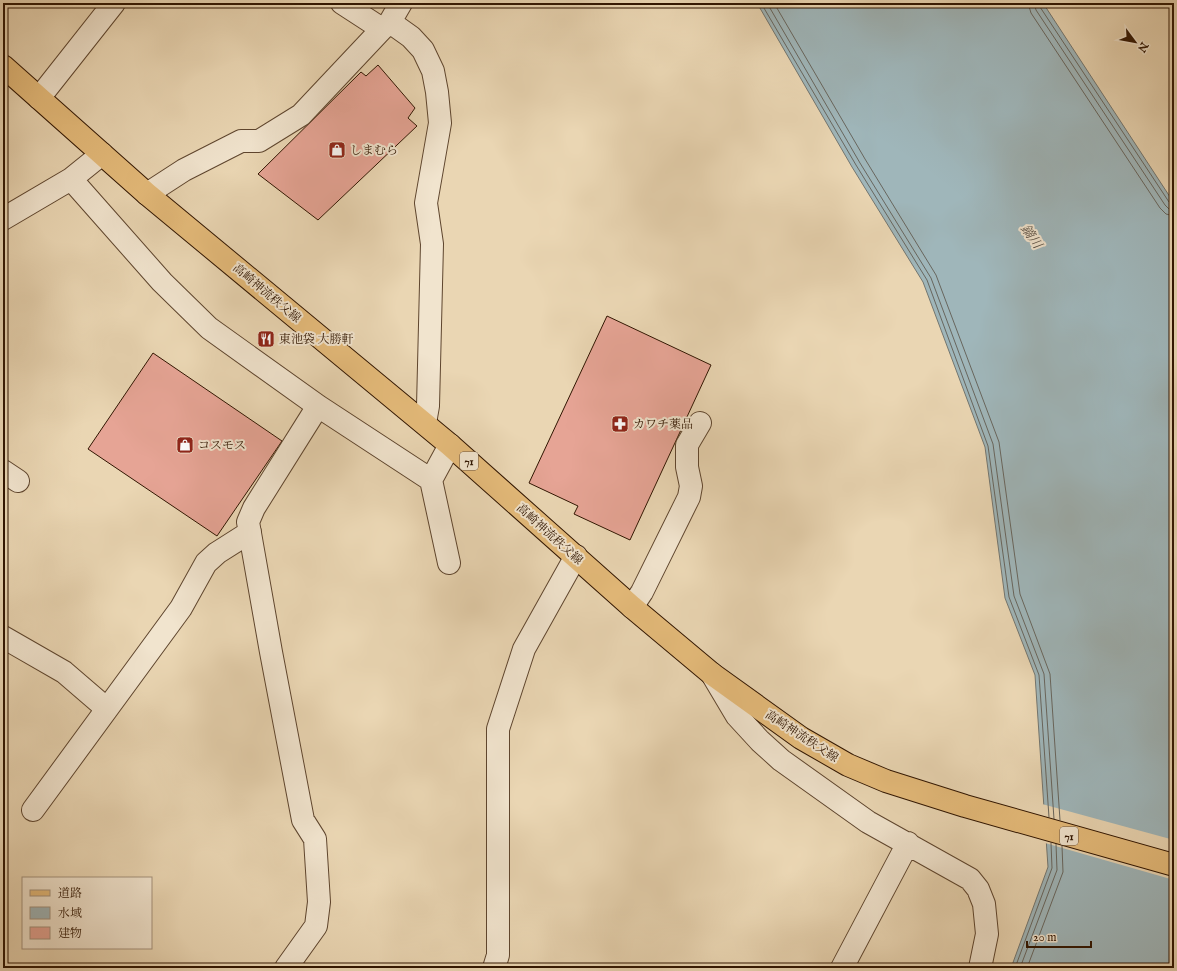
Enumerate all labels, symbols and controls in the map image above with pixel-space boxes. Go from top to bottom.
north arrow [1115,22,1155,62]
text: N [1134,38,1152,55]
shop icon: しまむら [327,140,347,160]
place label: しまむら [350,143,398,158]
water label: 鏑川 [1016,221,1046,254]
street label: 高崎神流秩父線 [230,261,304,326]
restaurant icon: 東池袋 大勝軒 [256,329,276,349]
place label: 東池袋 大勝軒 [279,332,354,347]
pharmacy icon: カワチ薬品 [610,414,630,434]
place label: カワチ薬品 [633,417,693,432]
shop icon: コスモス [175,435,195,455]
place label: コスモス [198,438,246,453]
road number: 71 [460,452,478,470]
street label: 高崎神流秩父線 [513,501,586,568]
street label: 高崎神流秩父線 [762,707,841,766]
road number: 71 [1060,827,1078,845]
legend [22,877,152,949]
text: 道路 [58,886,82,901]
text: 水域 [58,906,82,921]
scale bar [1027,923,1091,949]
text: 建物 [58,926,82,941]
text: 20 m [1033,930,1056,945]

